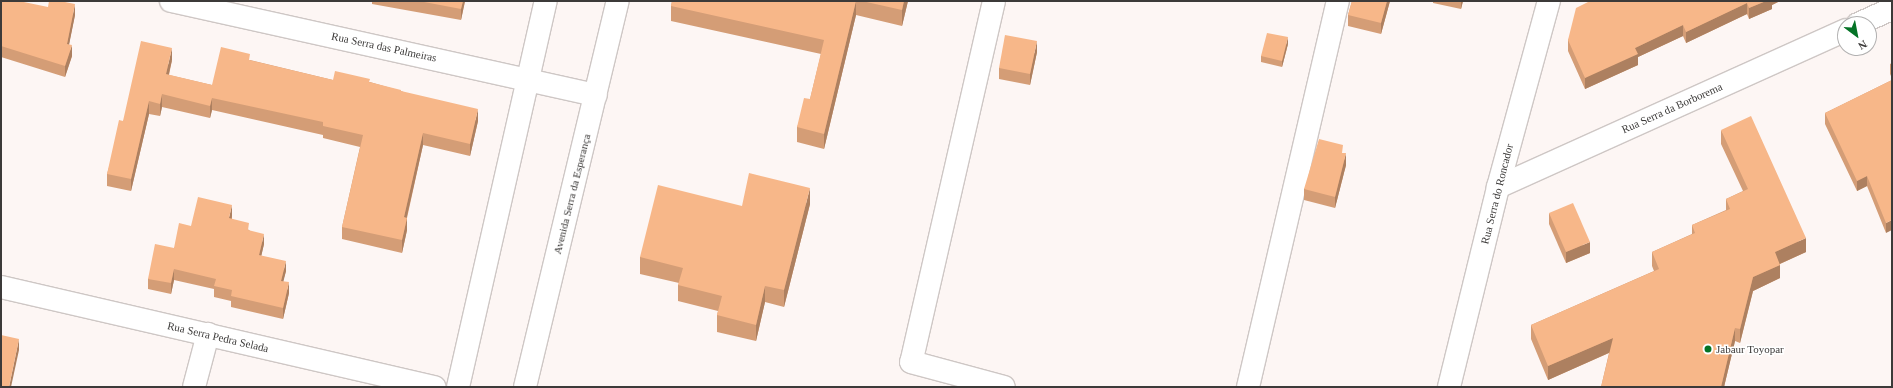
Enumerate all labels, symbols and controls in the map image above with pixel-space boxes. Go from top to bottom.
north arrow [1837,16,1877,56]
street label: Rua Serra das Palmeiras [330,29,438,65]
text: N [1856,38,1869,53]
street label: Rua Serra da Borborema [1620,80,1724,136]
street label: Avenida Serra da Esperança [551,132,593,256]
street label: Rua Serra do Roncador [1478,142,1516,246]
street label: Rua Serra Pedra Selada [166,319,270,355]
place label: Jabaur Toyopar [1716,342,1784,356]
marker: Jabaur Toyopar [1703,344,1713,354]

